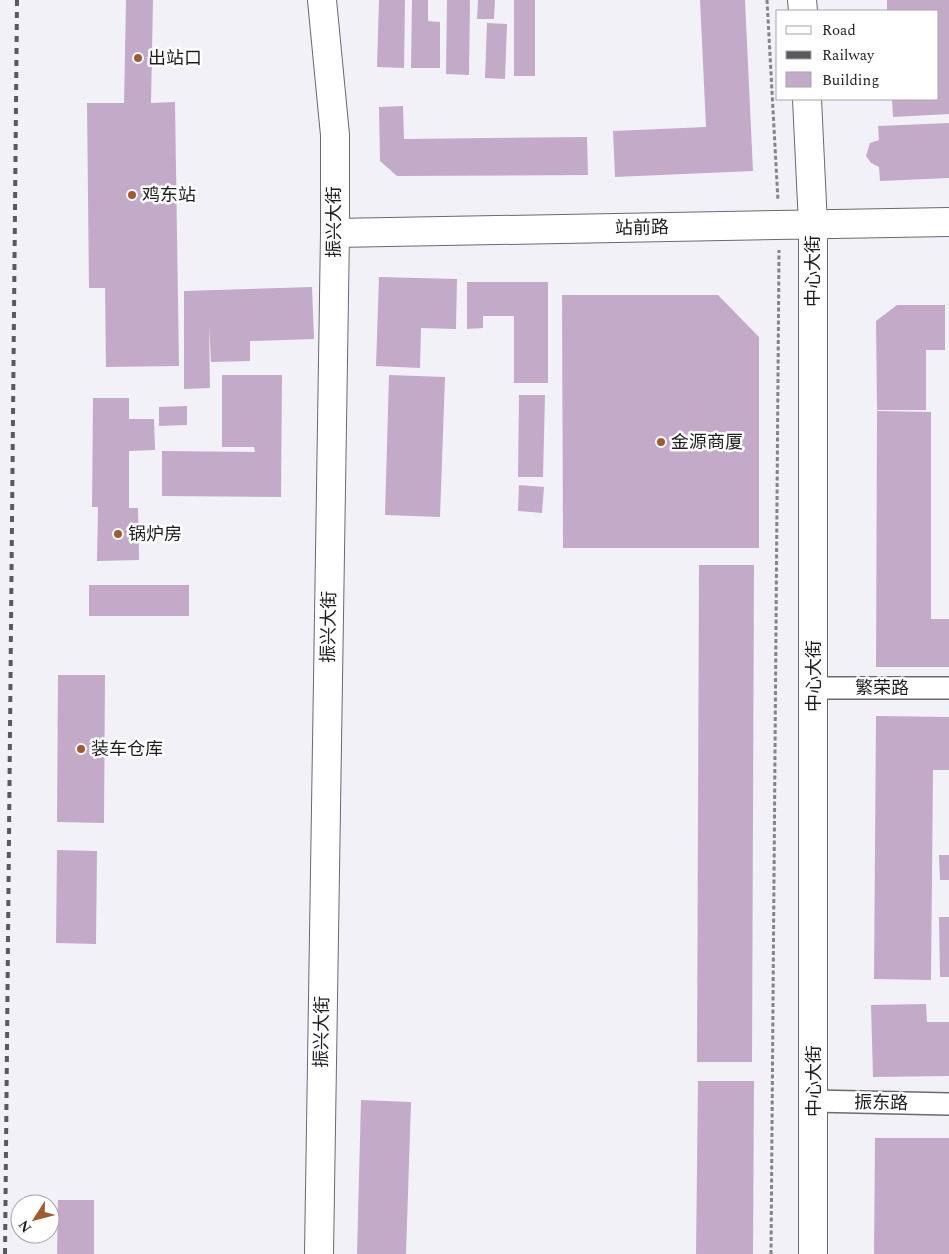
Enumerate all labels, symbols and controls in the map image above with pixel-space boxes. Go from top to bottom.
legend [776,10,939,100]
text: Road [822,19,856,42]
text: Railway [822,44,875,67]
place label: 出站口 [148,45,202,72]
marker: 出站口 [132,52,144,64]
text: Building [822,69,879,92]
place label: 鸡东站 [142,182,196,209]
street label: 振兴大街 [321,186,348,258]
marker: 鸡东站 [126,189,138,201]
street label: 站前路 [615,214,669,242]
street label: 中心大街 [800,235,827,307]
place label: 金源商厦 [671,429,743,456]
marker: 金源商厦 [655,436,667,448]
place label: 锅炉房 [128,521,182,548]
marker: 锅炉房 [112,528,124,540]
street label: 振兴大街 [315,591,343,663]
street label: 中心大街 [801,640,828,712]
street label: 繁荣路 [855,675,909,702]
place label: 装车仓库 [91,736,163,763]
marker: 装车仓库 [75,743,87,755]
street label: 振兴大街 [308,996,336,1068]
street label: 中心大街 [801,1045,828,1117]
street label: 振东路 [854,1089,908,1117]
north arrow [10,1194,60,1244]
text: N [13,1216,37,1237]

